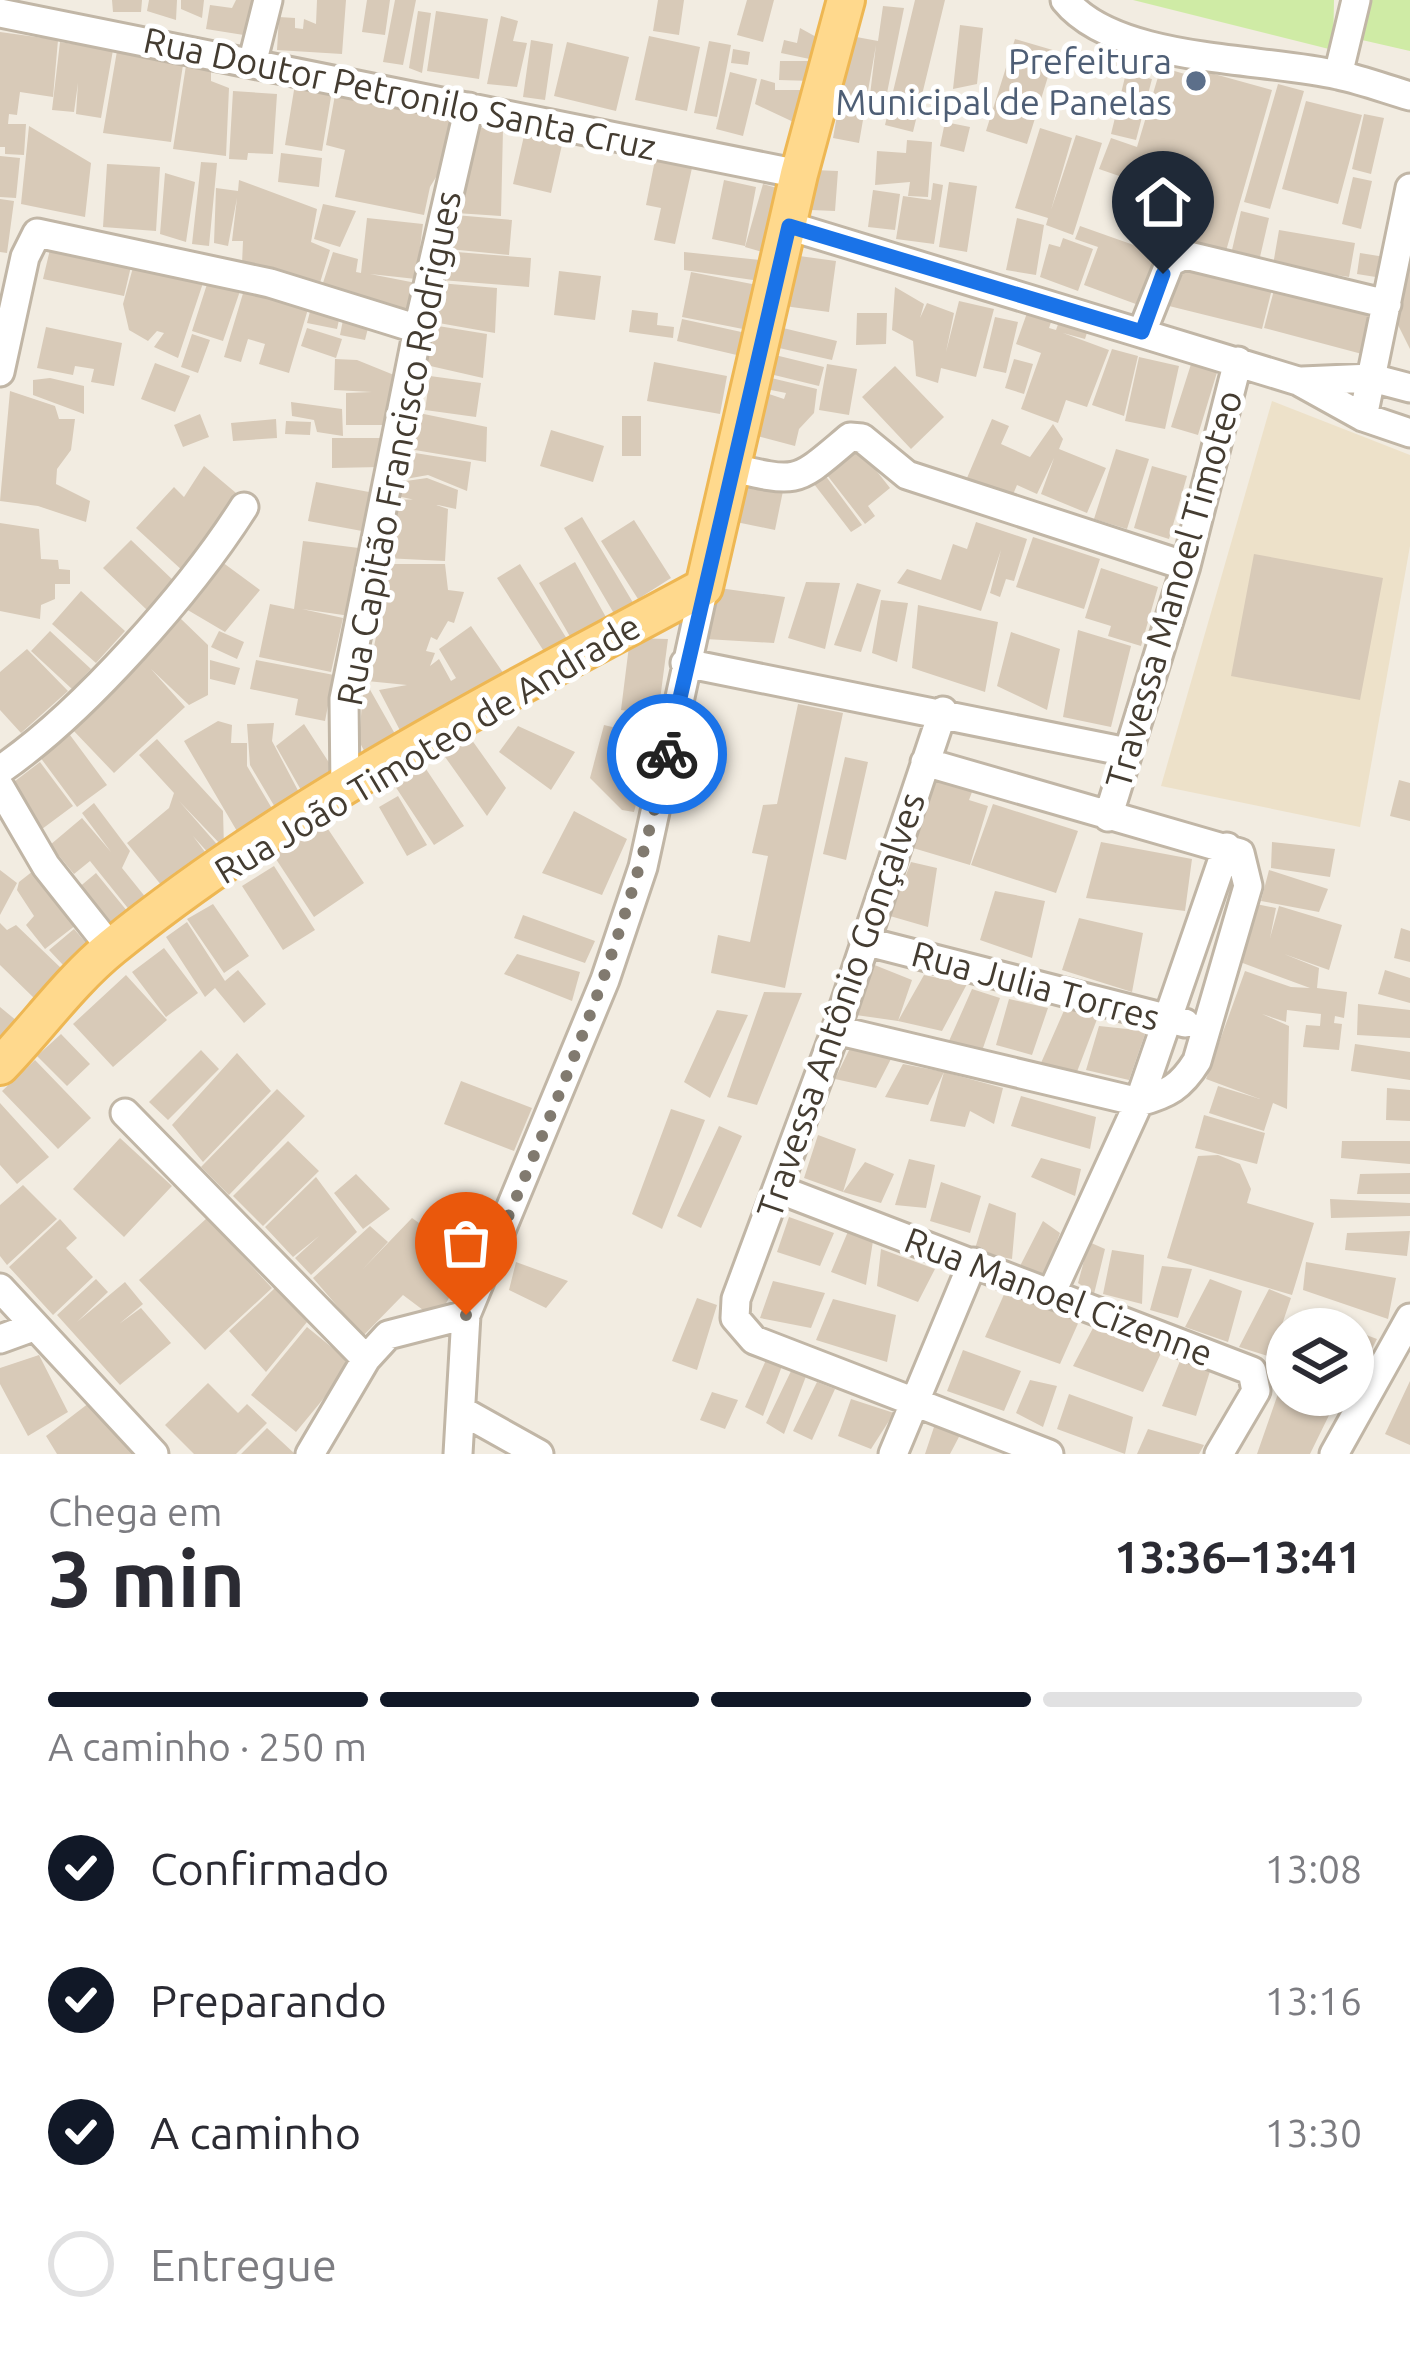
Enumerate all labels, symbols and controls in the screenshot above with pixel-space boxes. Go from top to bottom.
street label: Rua Doutor Petronilo Santa Cruz [140,19,660,167]
place label: Prefeitura Municipal de Panelas [835,40,1172,122]
marker: Prefeitura Municipal de Panelas [1183,68,1209,94]
pin [1112,151,1214,274]
icon: home [1130,169,1196,235]
street label: Rua Capitão Francisco Rodrigues [328,187,468,709]
street label: Travessa Manoel Timoteo [1097,385,1249,793]
street label: Rua João Timoteo de Andrade [207,605,647,891]
courier [607,694,727,814]
icon: bike [634,721,700,787]
street label: Travessa Antônio Gonçalves [748,787,932,1223]
street label: Rua Julia Torres [908,932,1164,1038]
pin [415,1192,517,1315]
icon: bag [433,1210,499,1276]
street label: Rua Manoel Cizenne [899,1218,1219,1374]
map controls [1266,1308,1374,1416]
button: layers [1266,1308,1374,1416]
text: Chega em [48,1490,222,1533]
text: 13:36–13:41 [1114,1531,1362,1582]
text: 3 min [48,1534,245,1622]
text: A caminho · 250 m [48,1725,367,1768]
icon: check [48,1835,114,1901]
text: Confirmado [150,1843,389,1894]
text: 13:08 [1264,1847,1362,1890]
icon: check [48,1967,114,2033]
text: Preparando [150,1975,387,2026]
text: 13:16 [1264,1979,1362,2022]
icon: check [48,2099,114,2165]
text: A caminho [150,2107,361,2158]
text: 13:30 [1264,2111,1362,2154]
text: Entregue [150,2239,337,2290]

